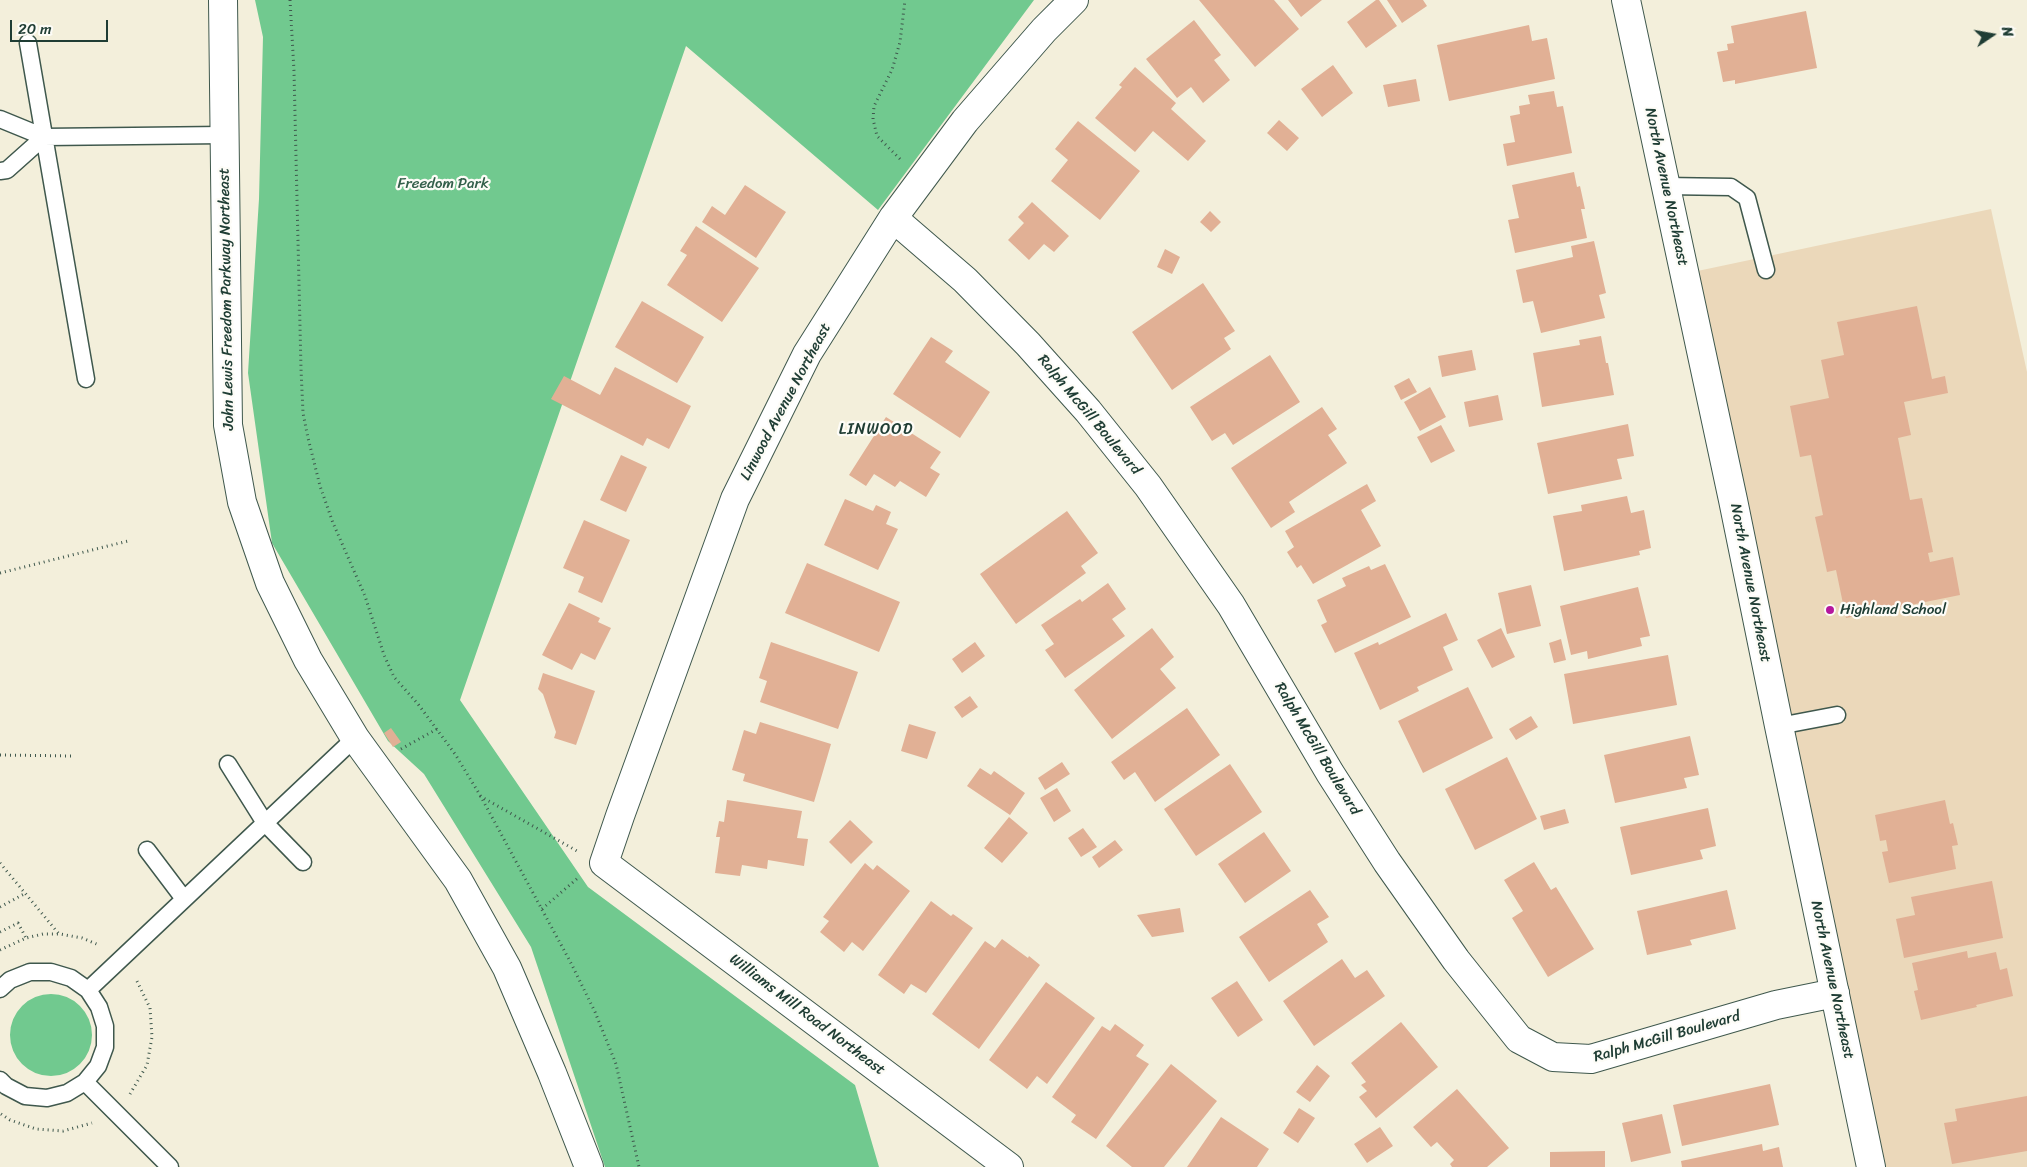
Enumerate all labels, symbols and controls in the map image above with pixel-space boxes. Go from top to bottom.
scale bar [12,10,110,42]
north arrow [1967,10,2017,60]
text: 20 m [18,16,52,42]
text: N [1994,24,2020,39]
street label: North Avenue Northeast [1640,106,1692,268]
street label: John Lewis Freedom Parkway Northeast [216,168,238,430]
park label: Freedom Park [397,175,489,193]
street label: Linwood Avenue Northeast [737,320,835,484]
street label: Ralph McGill Boulevard [1033,351,1145,479]
district label: LINWOOD [838,420,914,440]
street label: North Avenue Northeast [1726,502,1774,664]
place label: Highland School [1840,601,1946,619]
marker: Highland School [1824,604,1836,616]
street label: Ralph McGill Boulevard [1270,679,1364,819]
street label: North Avenue Northeast [1806,899,1858,1061]
street label: Williams Mill Road Northeast [726,951,888,1079]
street label: Ralph McGill Boulevard [1592,1007,1742,1067]

